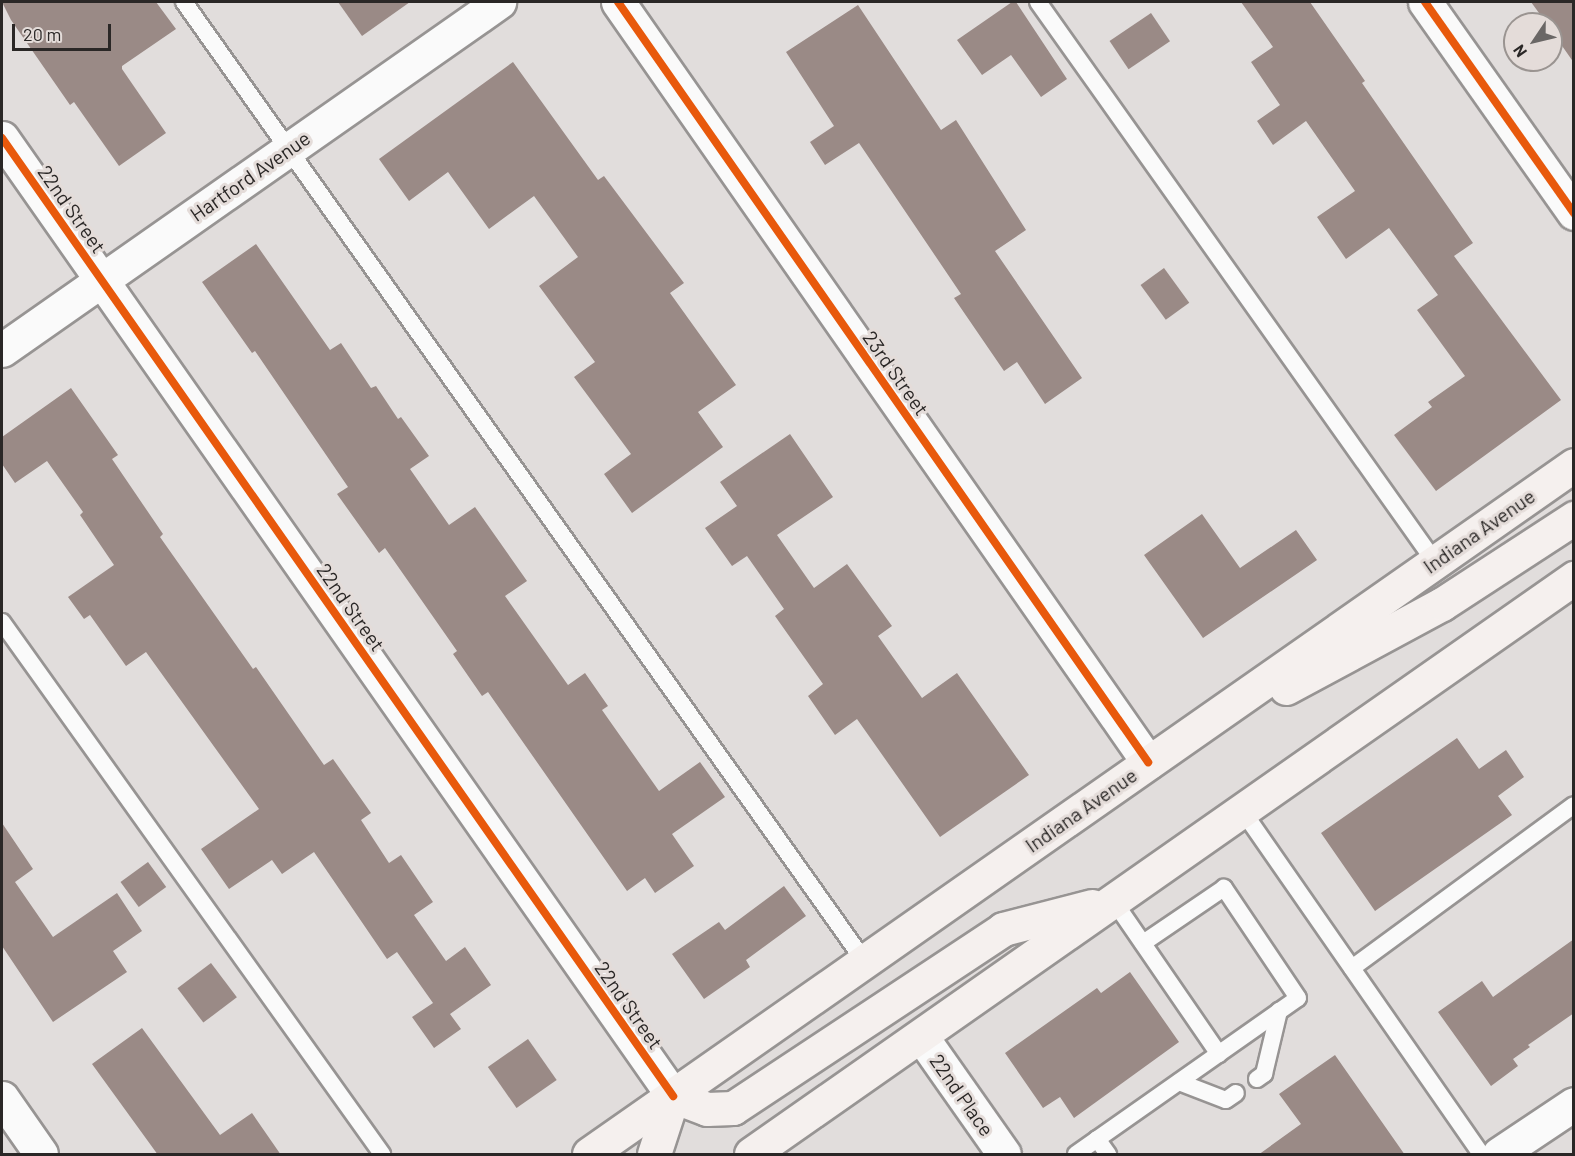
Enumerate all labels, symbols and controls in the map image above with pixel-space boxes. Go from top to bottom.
scale bar [15,12,114,50]
north arrow [1503,12,1563,72]
text: 20 m [23,23,61,45]
text: N [1509,42,1530,61]
street label: Hartford Avenue [185,126,315,226]
street label: 22nd Street [33,161,111,257]
street label: 23rd Street [858,326,934,420]
street label: Indiana Avenue [1419,484,1539,578]
street label: 22nd Street [312,559,390,655]
street label: Indiana Avenue [1021,763,1141,857]
street label: 22nd Street [590,957,668,1053]
street label: 22nd Place [925,1049,999,1141]

